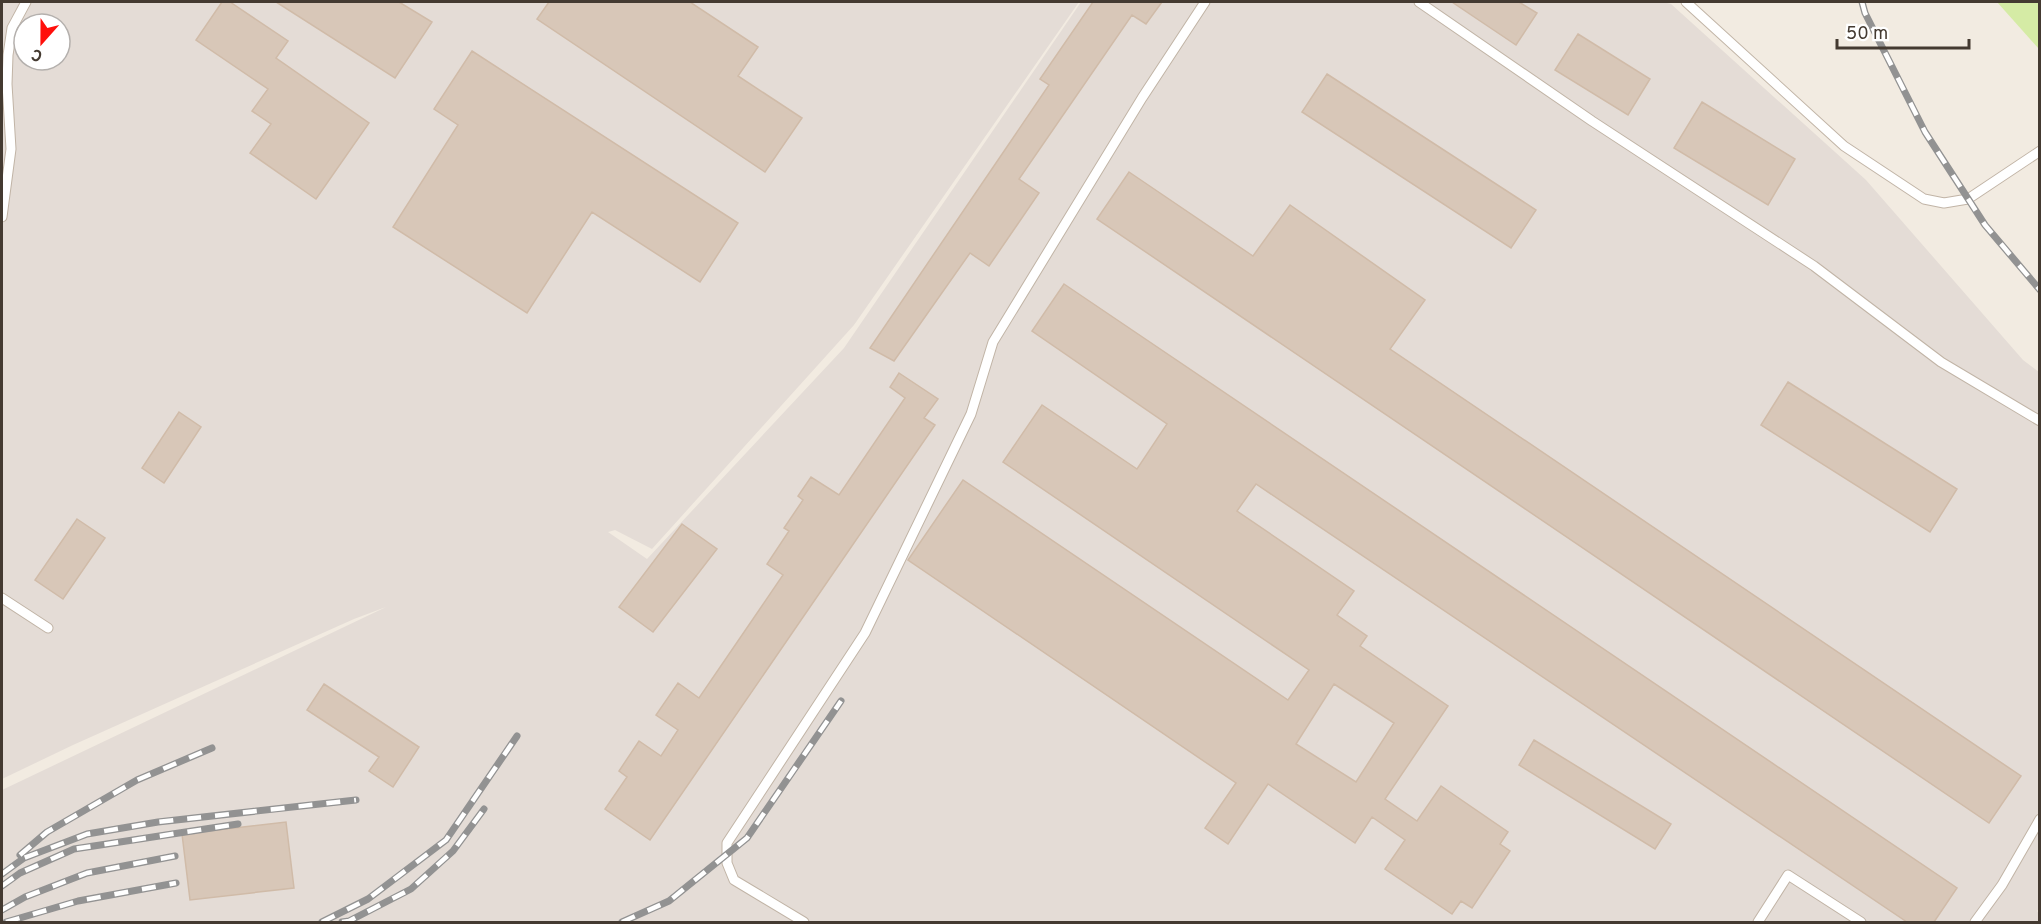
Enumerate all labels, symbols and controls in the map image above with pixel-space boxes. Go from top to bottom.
north arrow [12,12,72,72]
scale bar [1837,12,1969,50]
text: 50 m [1846,23,1888,46]
text: С [29,43,46,65]

